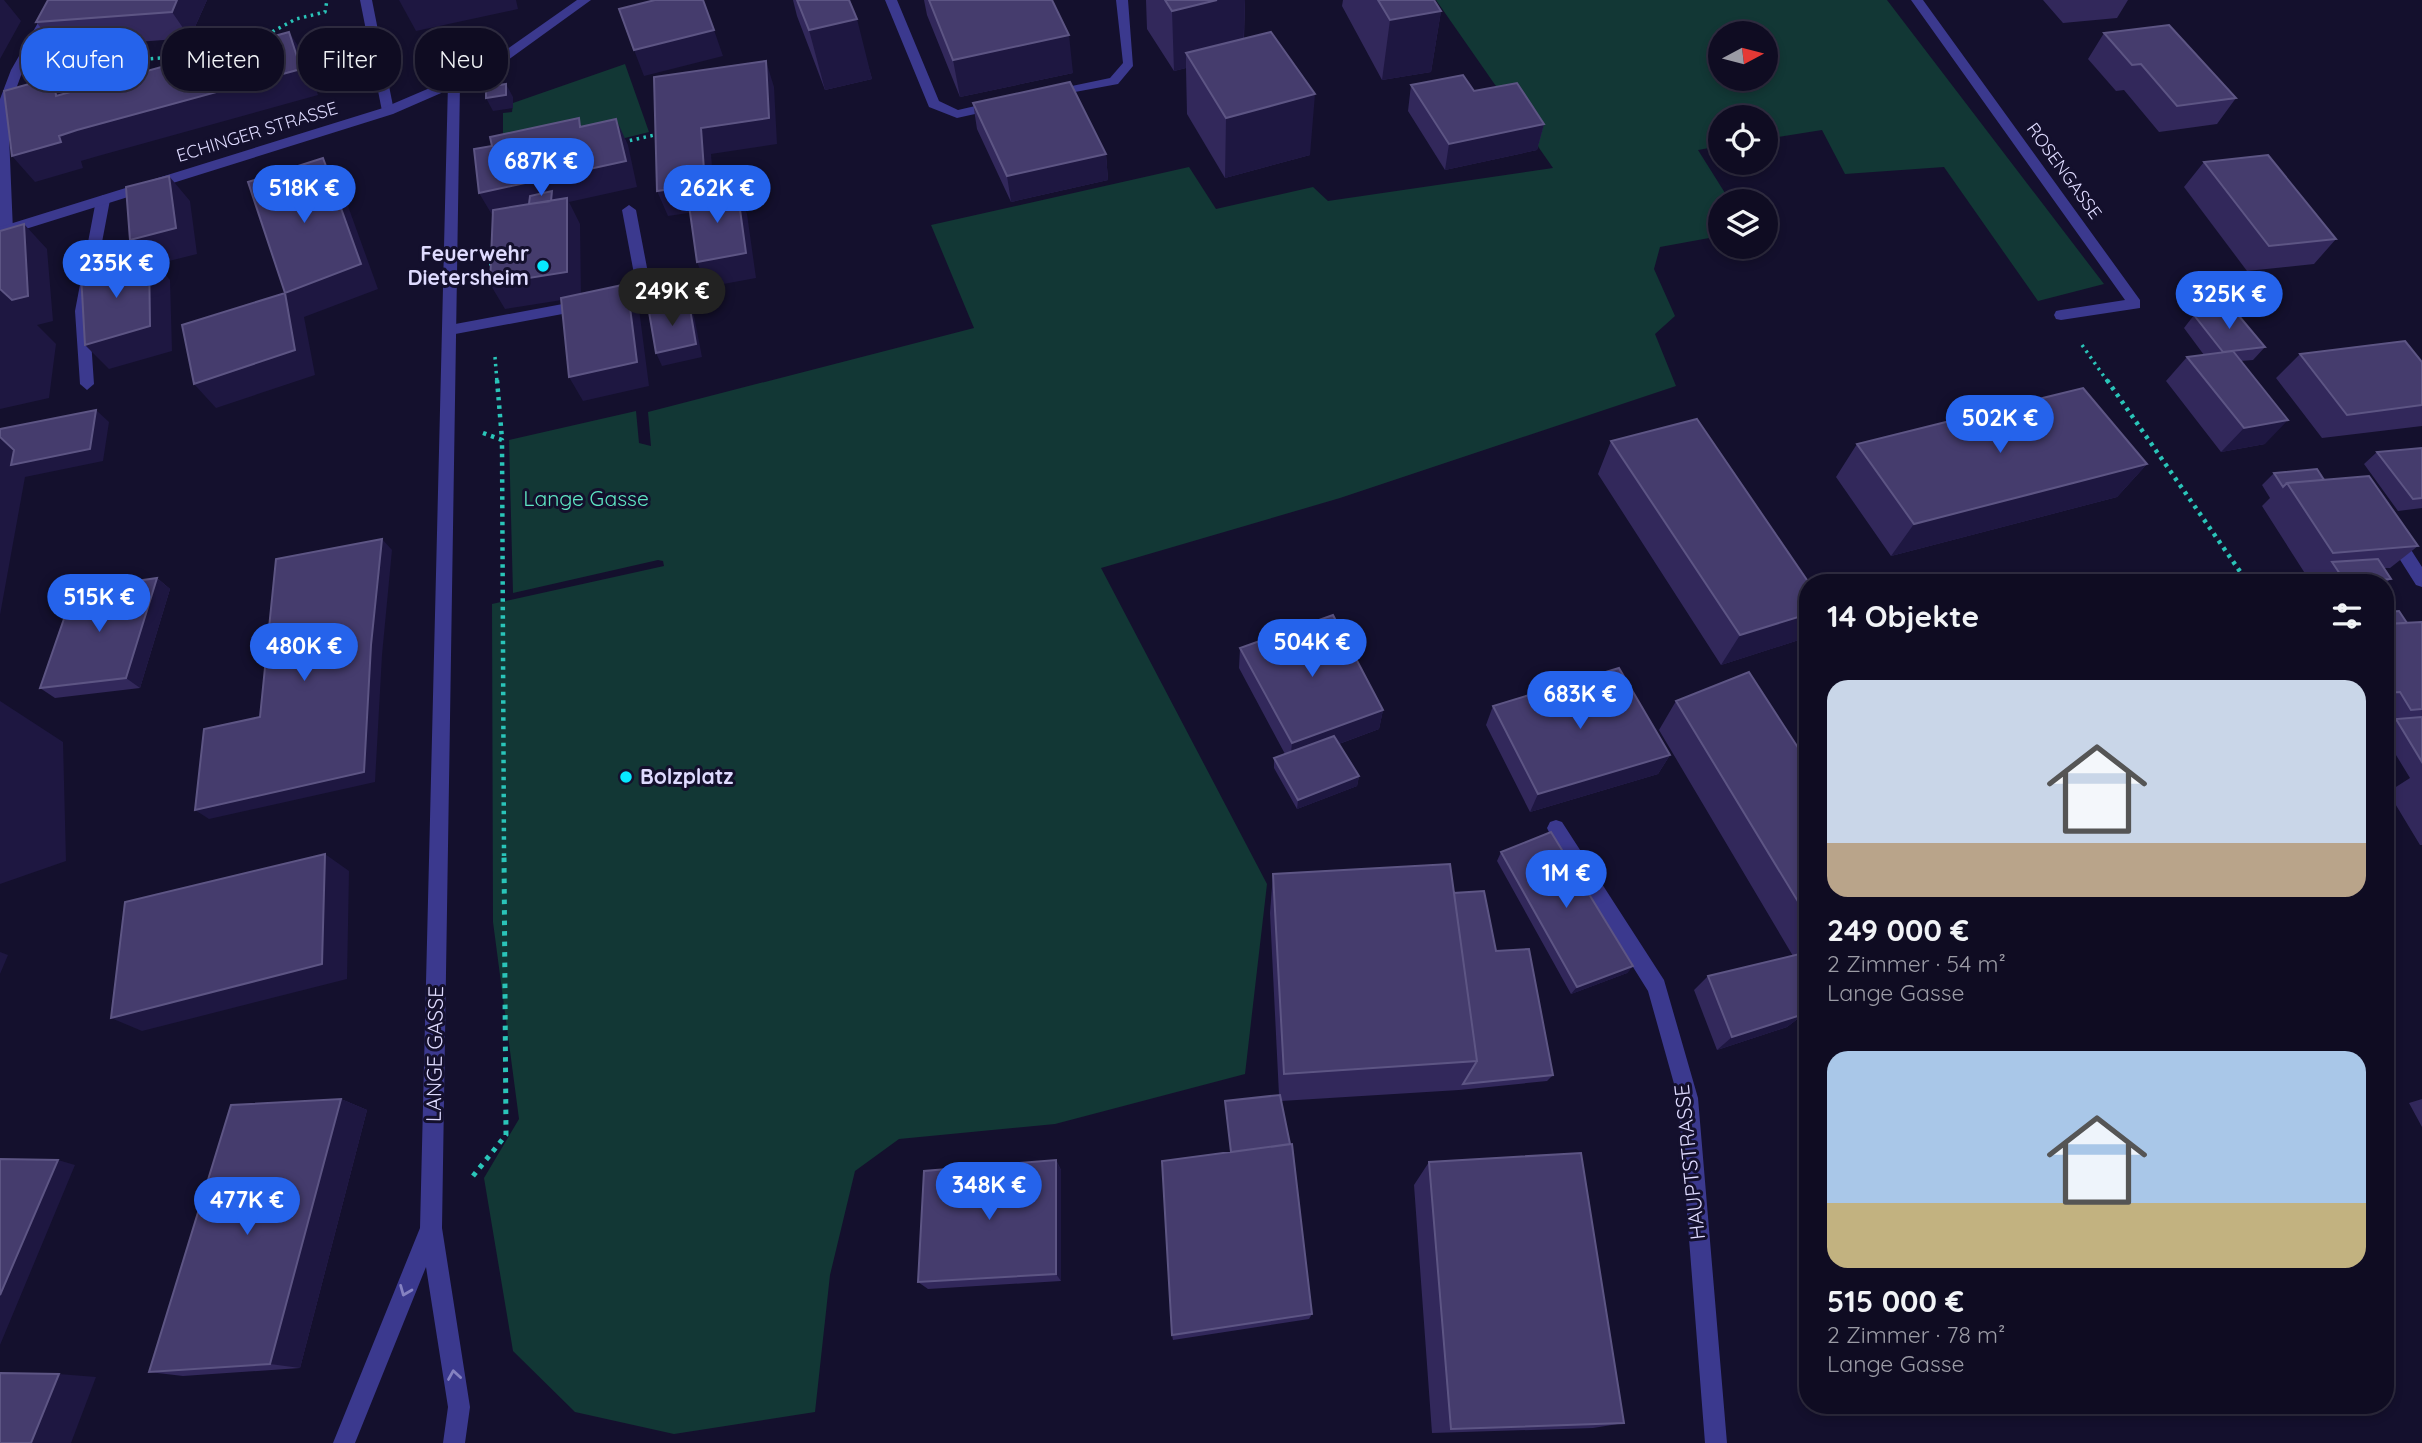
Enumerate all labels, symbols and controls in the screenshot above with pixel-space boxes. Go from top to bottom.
north arrow [1708,21,1778,91]
map controls [1708,21,1778,259]
chip: Kaufen [21,28,148,91]
chip: Mieten [162,28,284,91]
chip: Filter [298,28,401,91]
chip: Neu [415,28,508,91]
street label: ECHINGER STRASSE [173,96,340,167]
button: locate [1708,105,1778,175]
street label: ROSENGASSE [2022,118,2107,223]
pin: 687K € [484,138,598,198]
text: 687K € [504,146,578,175]
pin: 518K € [247,166,361,225]
pin: 262K € [660,166,774,225]
text: 518K € [269,173,339,202]
text: 262K € [680,173,754,202]
button: layers [1708,189,1778,259]
pin: 235K € [59,240,173,300]
place label: Feuerwehr Dietersheim [408,240,529,290]
text: 235K € [79,248,153,277]
marker: Feuerwehr Dietersheim [535,258,551,274]
pin: 249K € [615,268,729,328]
pin: 325K € [2172,272,2286,331]
text: 249K € [634,276,710,305]
text: 325K € [2192,279,2266,308]
pin: 502K € [1943,396,2057,455]
text: 502K € [1962,403,2038,432]
park label: Lange Gasse [523,485,649,511]
pin: 515K € [42,574,156,634]
text: 515K € [63,582,135,611]
text: 14 Objekte [1827,597,1979,635]
icon: filters [2328,597,2366,635]
pin: 504K € [1255,620,1369,679]
pin: 480K € [247,624,361,683]
text: 504K € [1274,627,1350,656]
text: 480K € [266,631,342,660]
pin: 683K € [1523,672,1637,731]
text: 683K € [1543,679,1617,708]
icon: home [2034,726,2160,852]
place label: Bolzplatz [640,763,733,789]
marker: Bolzplatz [618,769,634,785]
pin: 1M € [1525,850,1607,910]
text: 1M € [1542,858,1590,887]
text: 249 000 € [1827,911,1969,949]
text: 2 Zimmer · 54 m² [1827,949,2006,978]
text: Lange Gasse [1827,978,1964,1007]
street label: LANGE GASSE [420,986,448,1122]
street label: HAUPTSTRASSE [1668,1083,1710,1241]
icon: home [2034,1097,2160,1223]
pin: 348K € [932,1162,1046,1222]
text: 348K € [952,1170,1026,1199]
pin: 477K € [190,1178,304,1237]
text: 477K € [210,1185,284,1214]
text: 515 000 € [1827,1282,1964,1320]
one-way arrow [400,1285,414,1297]
text: 2 Zimmer · 78 m² [1827,1320,2005,1349]
text: Lange Gasse [1827,1349,1964,1378]
one-way arrow [447,1370,462,1381]

